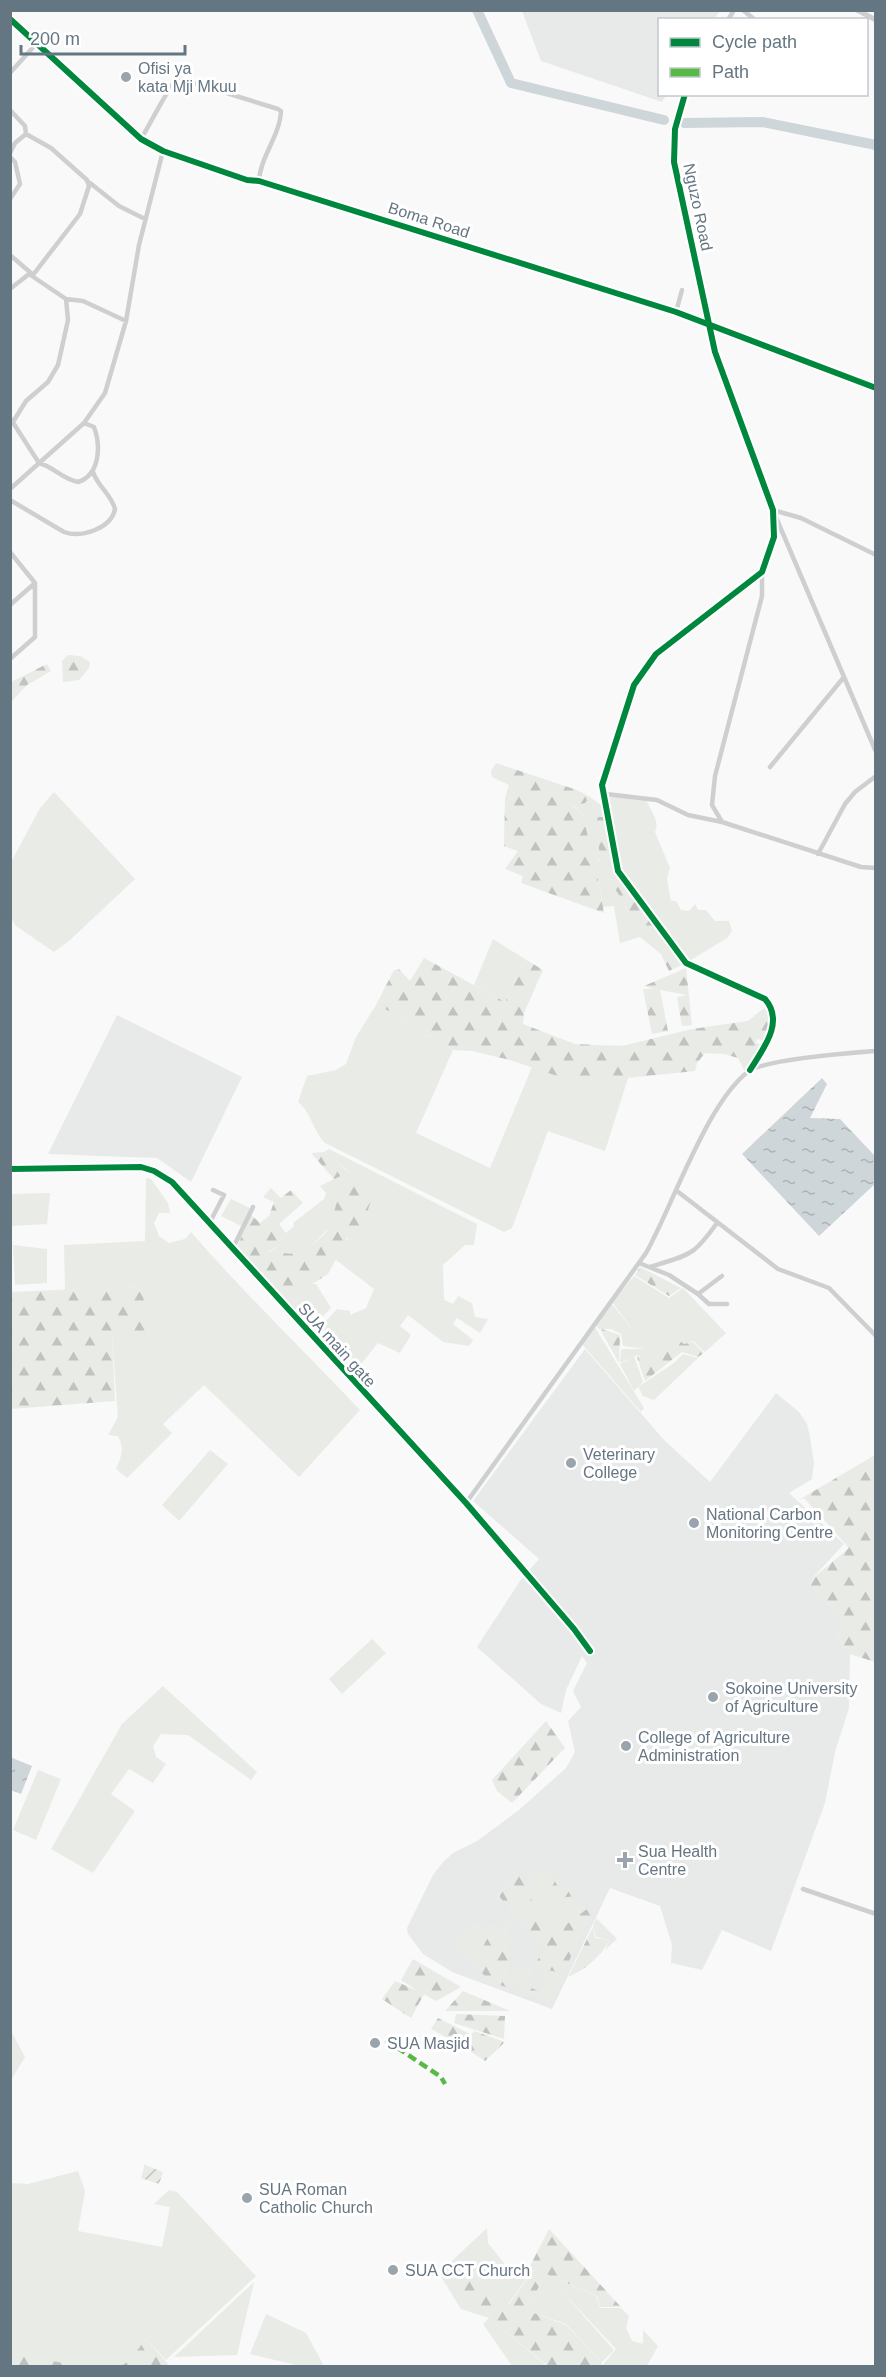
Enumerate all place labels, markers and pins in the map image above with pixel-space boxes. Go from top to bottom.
place label: Ofisi ya kata Mji Mkuu [138,60,237,95]
marker: Ofisi ya kata Mji Mkuu [119,70,133,84]
place label: Veterinary College [583,1446,655,1481]
marker: Veterinary College [564,1456,578,1470]
place label: National Carbon Monitoring Centre [706,1506,833,1541]
marker: National Carbon Monitoring Centre [687,1516,701,1530]
place label: Sokoine University of Agriculture [725,1680,858,1715]
marker: Sokoine University of Agriculture [706,1690,720,1704]
place label: College of Agriculture Administration [638,1729,790,1764]
marker: College of Agriculture Administration [619,1739,633,1753]
place label: Sua Health Centre [638,1843,717,1878]
marker: Sua Health Centre [616,1851,634,1869]
place label: SUA Masjid [387,2035,470,2052]
marker: SUA Masjid [368,2036,382,2050]
place label: SUA Roman Catholic Church [259,2181,373,2216]
marker: SUA Roman Catholic Church [240,2191,254,2205]
place label: SUA CCT Church [405,2262,530,2279]
marker: SUA CCT Church [386,2263,400,2277]

